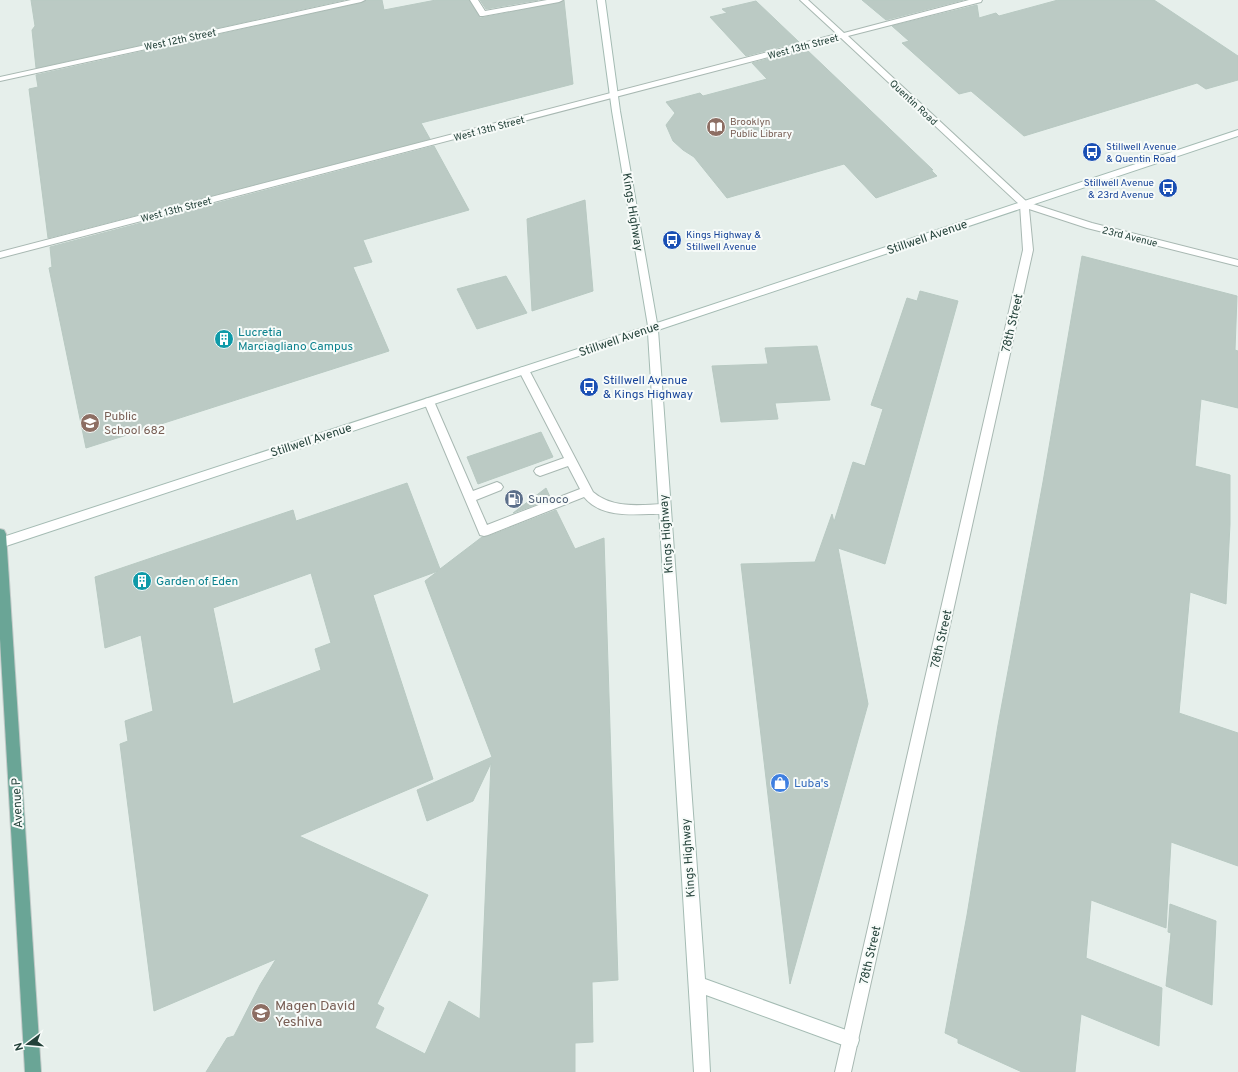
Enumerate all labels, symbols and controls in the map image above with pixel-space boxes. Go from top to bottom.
street label: West 12th Street [143,26,218,54]
street label: West 13th Street [767,32,840,63]
street label: Quentin Road [886,78,940,129]
street label: West 13th Street [453,114,526,145]
library icon: Brooklyn Public Library [705,116,727,138]
place label: Brooklyn Public Library [730,116,792,141]
bus stop icon: Stillwell Avenue & Quentin Road [1081,141,1103,163]
place label: Stillwell Avenue & Quentin Road [1106,141,1176,166]
street label: Kings Highway [618,172,646,252]
place label: Stillwell Avenue & 23rd Avenue [1084,177,1154,202]
bus stop icon: Stillwell Avenue & 23rd Avenue [1157,177,1179,199]
street label: West 13th Street [140,195,213,226]
street label: Stillwell Avenue [885,217,970,259]
street label: 23rd Avenue [1101,224,1159,251]
bus stop icon: Kings Highway & Stillwell Avenue [661,229,683,251]
place label: Kings Highway & Stillwell Avenue [686,229,761,254]
street label: 78th Street [998,292,1028,354]
street label: Stillwell Avenue [577,319,662,361]
place label: Lucretia Marciagliano Campus [238,325,353,355]
building icon: Lucretia Marciagliano Campus [213,328,235,350]
place label: Stillwell Avenue & Kings Highway [603,373,693,403]
bus stop icon: Stillwell Avenue & Kings Highway [578,376,600,398]
place label: Public School 682 [104,409,165,439]
school or university icon: Public School 682 [79,412,101,434]
street label: Stillwell Avenue [269,420,354,462]
fuel station icon: Sunoco [503,488,525,510]
place label: Sunoco [528,492,569,508]
street label: Kings Highway [656,494,678,574]
building icon: Garden of Eden [131,570,153,592]
place label: Garden of Eden [156,574,238,590]
street label: 78th Street [927,608,957,670]
shop icon: Luba's [769,772,791,794]
place label: Luba's [794,776,829,792]
street label: Avenue P [9,777,27,829]
street label: Kings Highway [678,818,700,898]
street label: 78th Street [856,924,886,986]
place label: Magen David Yeshiva [275,998,355,1031]
school or university icon: Magen David Yeshiva [250,1002,272,1024]
north arrow [8,1024,48,1064]
text: N [12,1041,27,1052]

